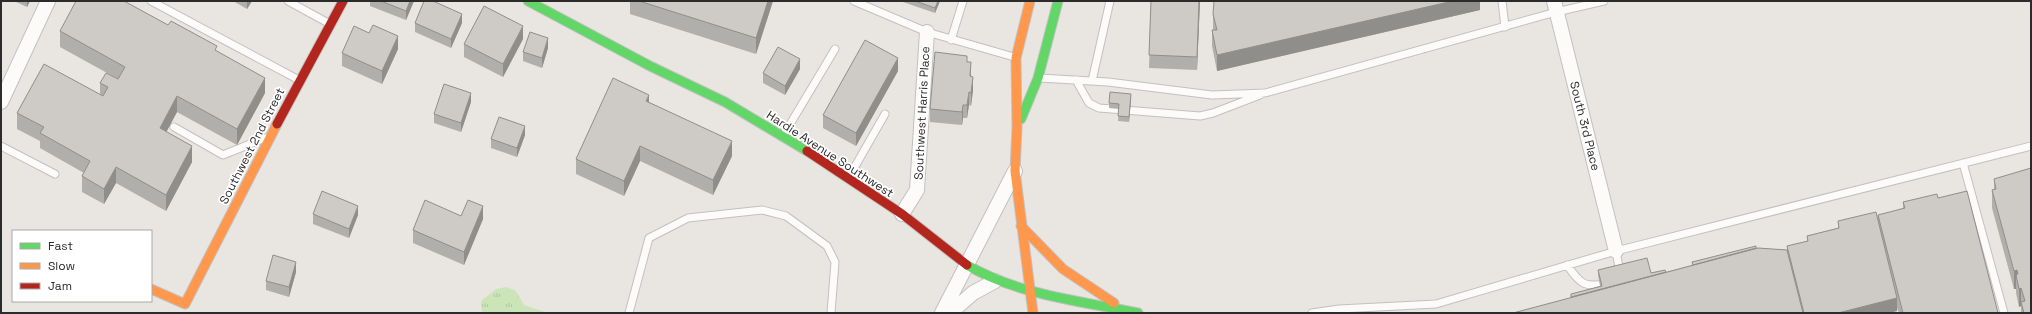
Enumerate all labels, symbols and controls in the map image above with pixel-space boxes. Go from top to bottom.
street label: Southwest Harris Place [911,46,933,180]
street label: South 3rd Place [1566,80,1604,172]
street label: Southwest 2nd Street [216,85,288,207]
street label: Hardie Avenue Southwest [763,107,897,201]
legend [12,230,152,302]
text: Fast [48,238,73,254]
text: Slow [48,258,75,274]
text: Jam [48,278,72,294]

